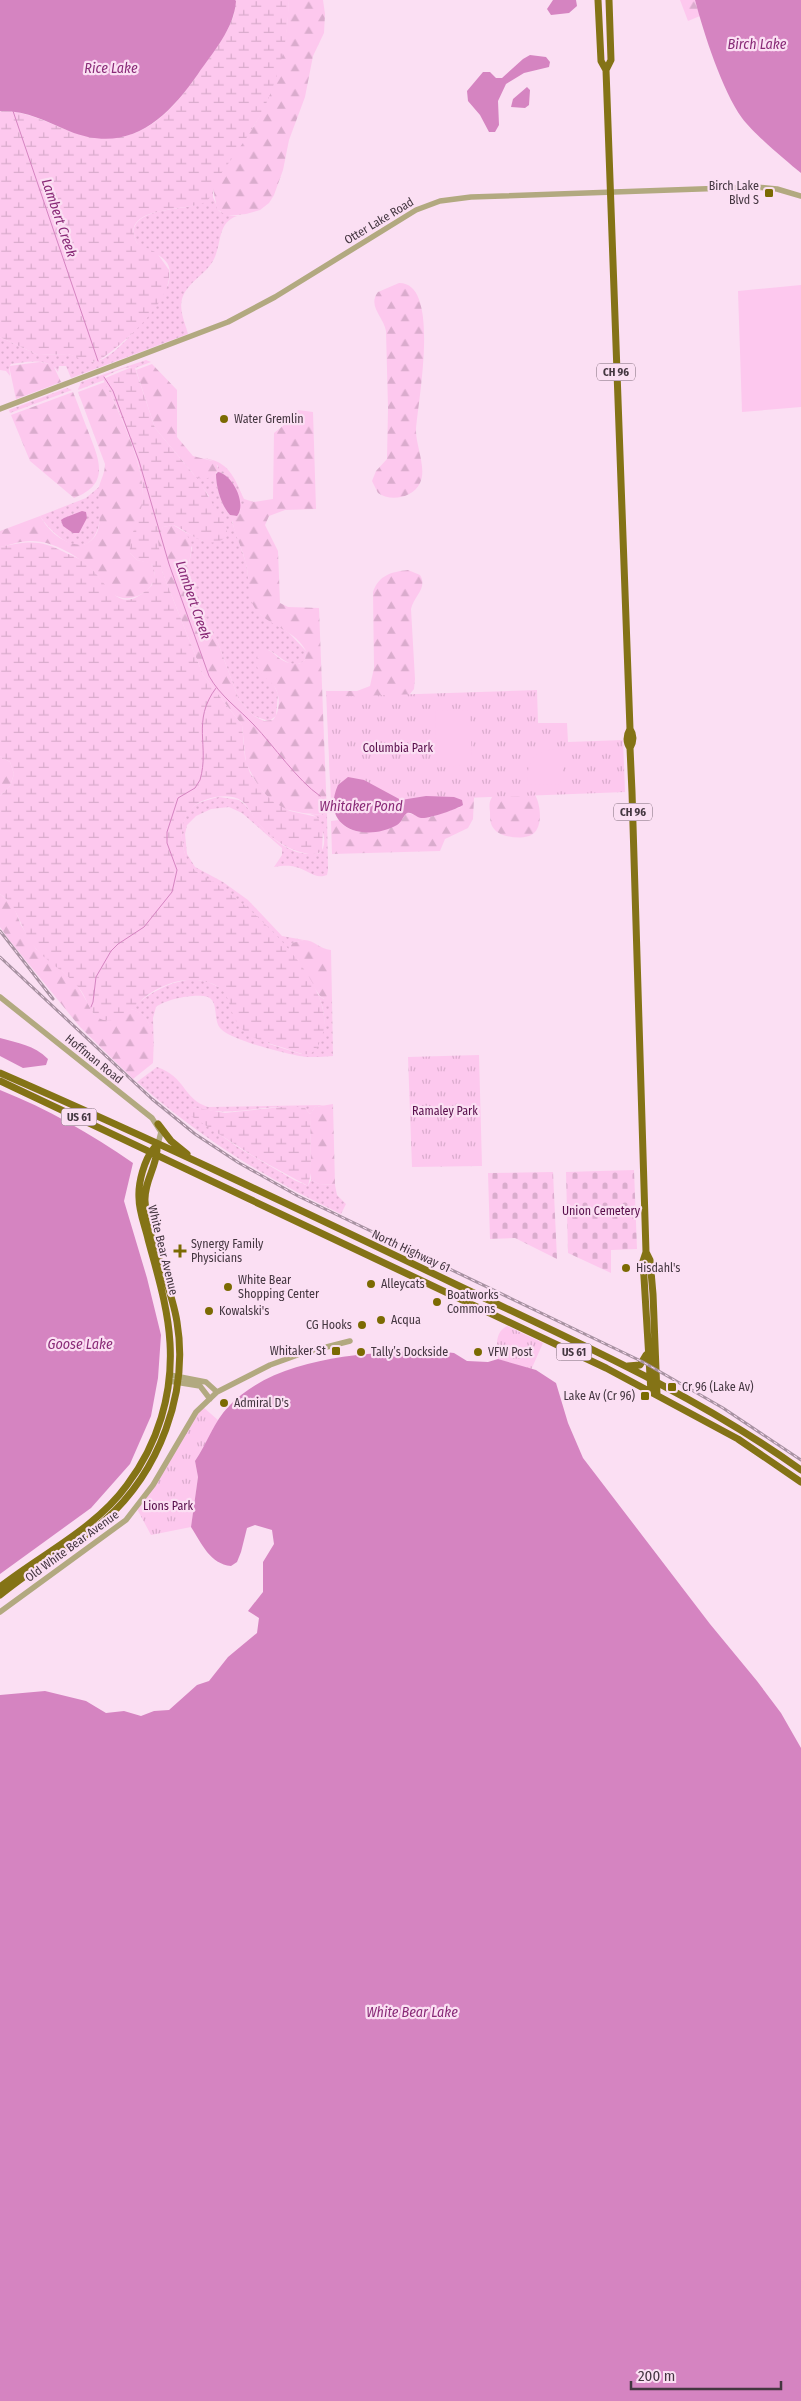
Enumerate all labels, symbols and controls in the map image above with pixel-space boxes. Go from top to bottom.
water label: Birch Lake [728,36,787,53]
water label: Rice Lake [84,60,138,77]
water label: Lambert Creek [38,177,80,260]
place label: Birch Lake Blvd S [709,179,759,207]
marker: Birch Lake Blvd S [763,187,775,199]
street label: Otter Lake Road [342,195,416,247]
road number: CH 96 [597,364,635,381]
place label: Water Gremlin [234,412,304,426]
marker: Water Gremlin [218,413,230,425]
water label: Lambert Creek [172,559,214,642]
park label: Columbia Park [363,741,434,755]
water label: Whitaker Pond [319,798,403,815]
road number: CH 96 [614,804,652,820]
street label: Hoffman Road [62,1032,126,1086]
park label: Ramaley Park [412,1104,478,1118]
road number: US 61 [62,1108,96,1126]
street label: White Bear Avenue [145,1204,181,1296]
park label: Union Cemetery [562,1204,641,1218]
street label: North Highway 61 [370,1227,452,1275]
place label: Synergy Family Physicians [191,1237,264,1265]
marker: Synergy Family Physicians [173,1244,187,1258]
place label: Hisdahl's [636,1261,680,1275]
marker: Hisdahl's [620,1262,632,1274]
place label: White Bear Shopping Center [238,1273,320,1301]
place label: Alleycats [381,1277,425,1291]
marker: Alleycats [365,1278,377,1290]
marker: White Bear Shopping Center [222,1281,234,1293]
place label: Boatworks Commons [447,1288,499,1316]
marker: Boatworks Commons [431,1296,443,1308]
place label: Kowalski's [219,1304,269,1318]
marker: Kowalski's [203,1305,215,1317]
place label: Acqua [391,1313,421,1327]
marker: Acqua [375,1314,387,1326]
place label: CG Hooks [306,1318,352,1332]
marker: CG Hooks [356,1319,368,1331]
water label: Goose Lake [47,1336,113,1353]
place label: Whitaker St [270,1344,326,1358]
road number: US 61 [556,1344,592,1360]
marker: Whitaker St [330,1345,342,1357]
place label: Tally’s Dockside [371,1345,448,1359]
place label: VFW Post [488,1345,533,1359]
marker: Tally’s Dockside [355,1346,367,1358]
marker: VFW Post [472,1346,484,1358]
place label: Cr 96 (Lake Av) [682,1380,754,1394]
marker: Cr 96 (Lake Av) [666,1381,678,1393]
place label: Lake Av (Cr 96) [563,1389,635,1403]
marker: Lake Av (Cr 96) [639,1390,651,1402]
place label: Admiral D's [234,1396,289,1410]
marker: Admiral D's [218,1397,230,1409]
park label: Lions Park [143,1499,194,1513]
street label: Old White Bear Avenue [23,1507,121,1585]
water label: White Bear Lake [366,2004,458,2021]
scale bar [631,2358,781,2390]
text: 200 m [638,2367,675,2385]

